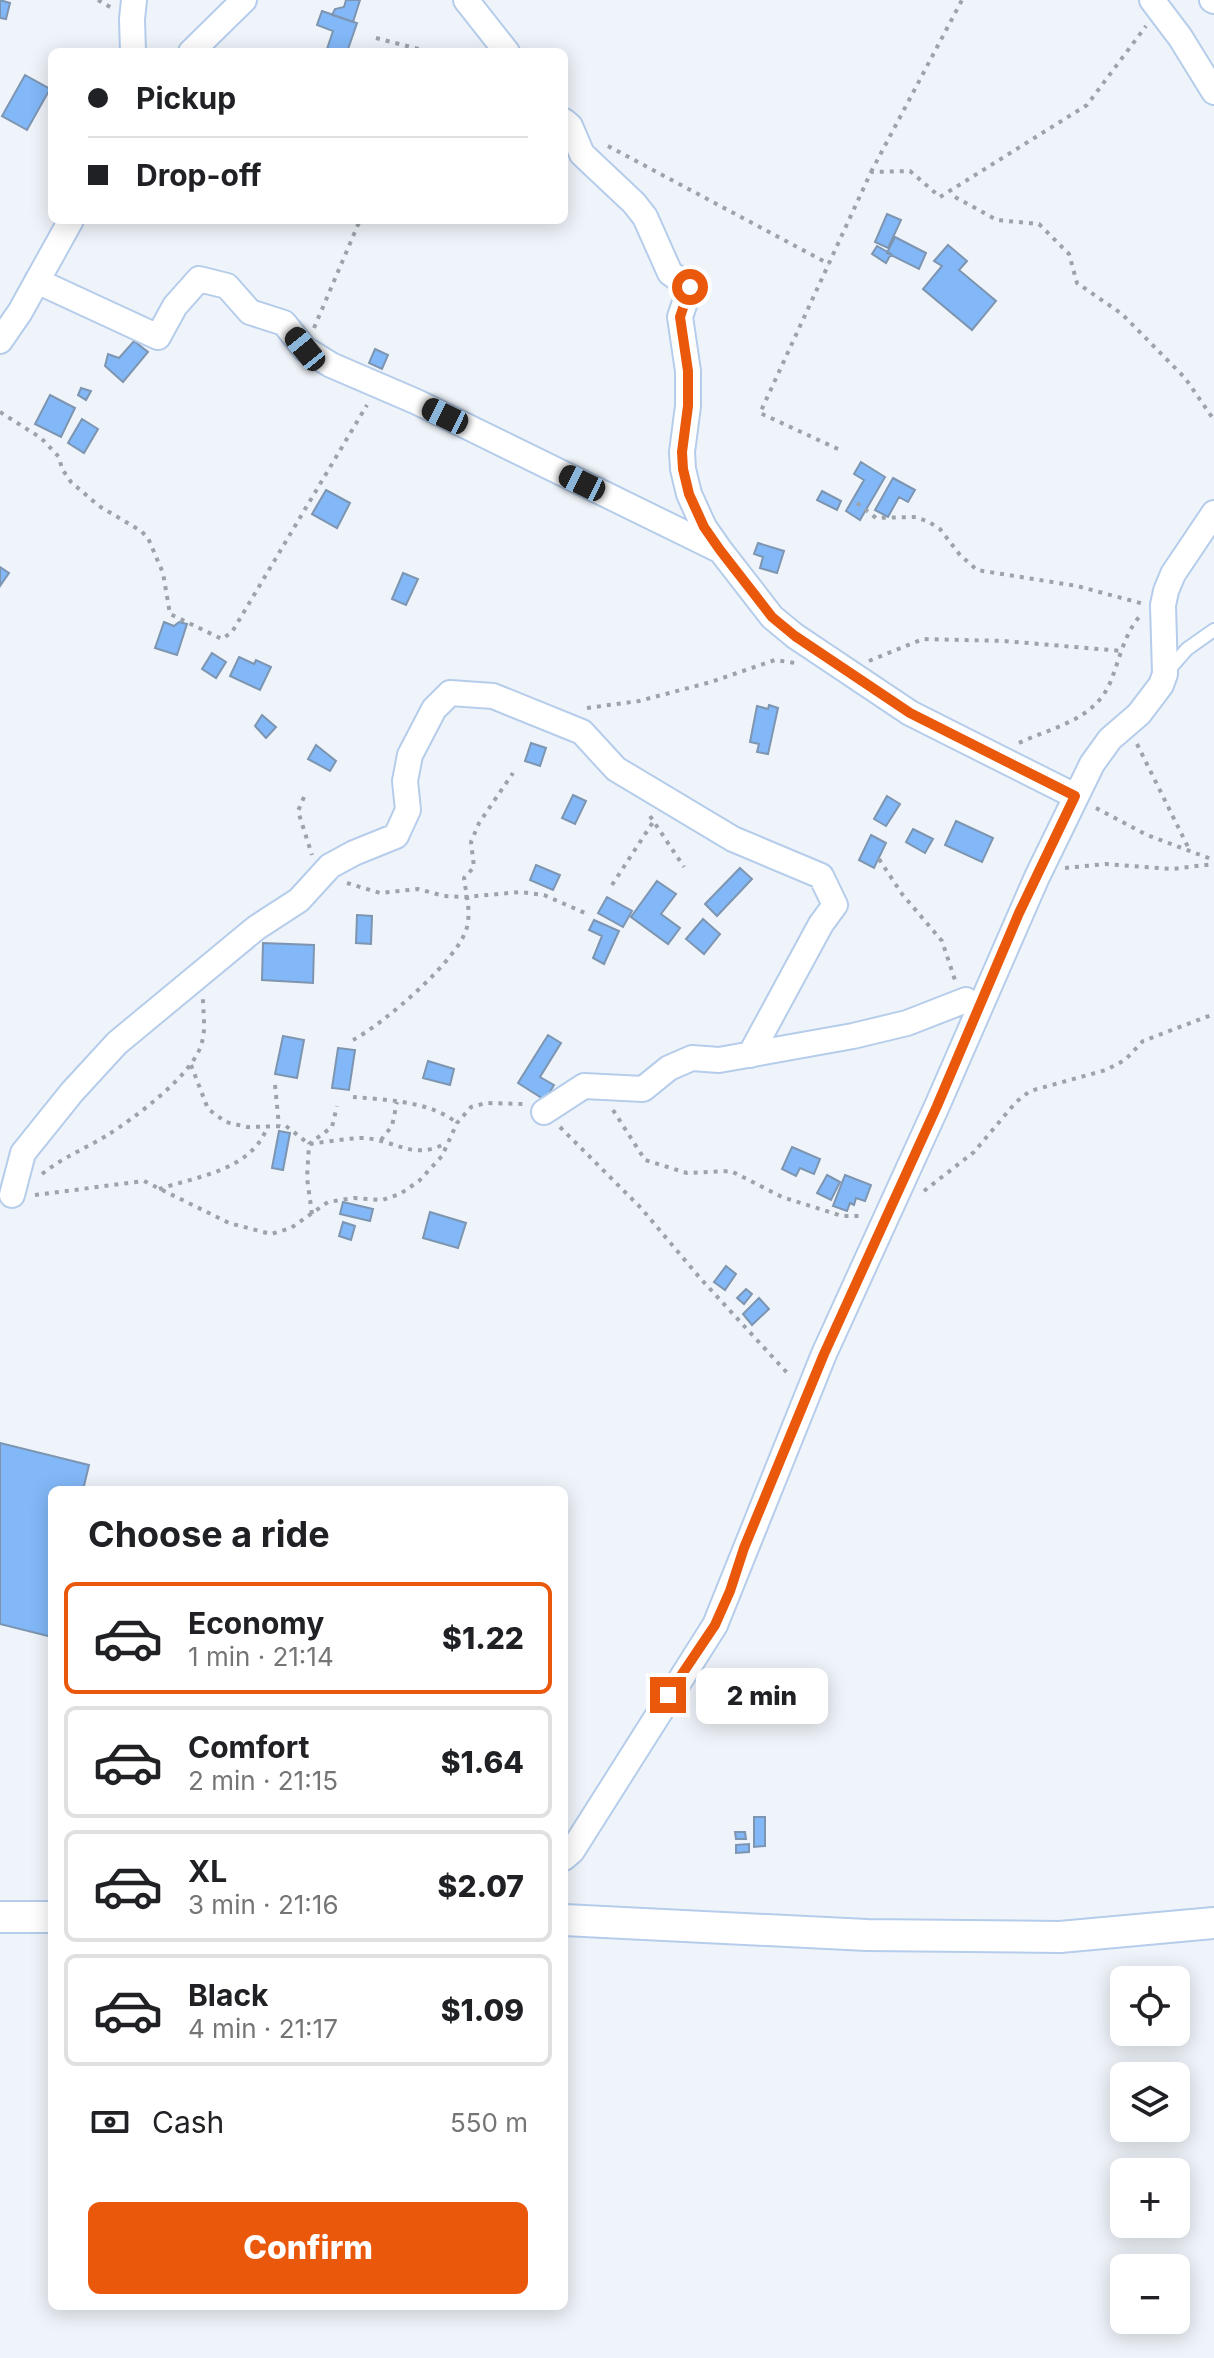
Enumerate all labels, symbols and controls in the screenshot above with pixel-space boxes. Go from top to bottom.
text: Pickup [136,80,236,116]
text: Drop-off [136,157,262,193]
route start [672,269,708,305]
car [281,323,329,375]
car [418,395,472,437]
car [555,462,609,504]
text: Choose a ride [88,1512,330,1556]
icon: car [92,1602,164,1674]
text: Economy [188,1605,324,1641]
text: $1.22 [442,1620,524,1656]
text: 1 min · 21:14 [188,1641,334,1672]
callout: 2 min [696,1667,828,1723]
route end [650,1677,686,1713]
text: 2 min [727,1680,797,1711]
icon: car [92,1726,164,1798]
text: Comfort [188,1729,309,1765]
text: $1.64 [441,1744,524,1780]
text: 2 min · 21:15 [188,1765,338,1796]
icon: car [92,1850,164,1922]
text: XL [188,1853,227,1889]
text: $2.07 [438,1868,524,1904]
text: 3 min · 21:16 [188,1889,339,1920]
map controls [1110,1966,1190,2334]
button: locate [1110,1966,1190,2046]
icon: car [92,1974,164,2046]
text: Black [188,1977,268,2013]
text: $1.09 [441,1992,524,2028]
text: 4 min · 21:17 [188,2013,338,2044]
button: layers [1110,2062,1190,2142]
icon: cash [88,2100,132,2144]
text: Cash [152,2104,224,2140]
text: 550 m [450,2107,528,2138]
button: + [1110,2158,1190,2238]
button: Confirm [88,2202,528,2294]
button: − [1110,2254,1190,2334]

